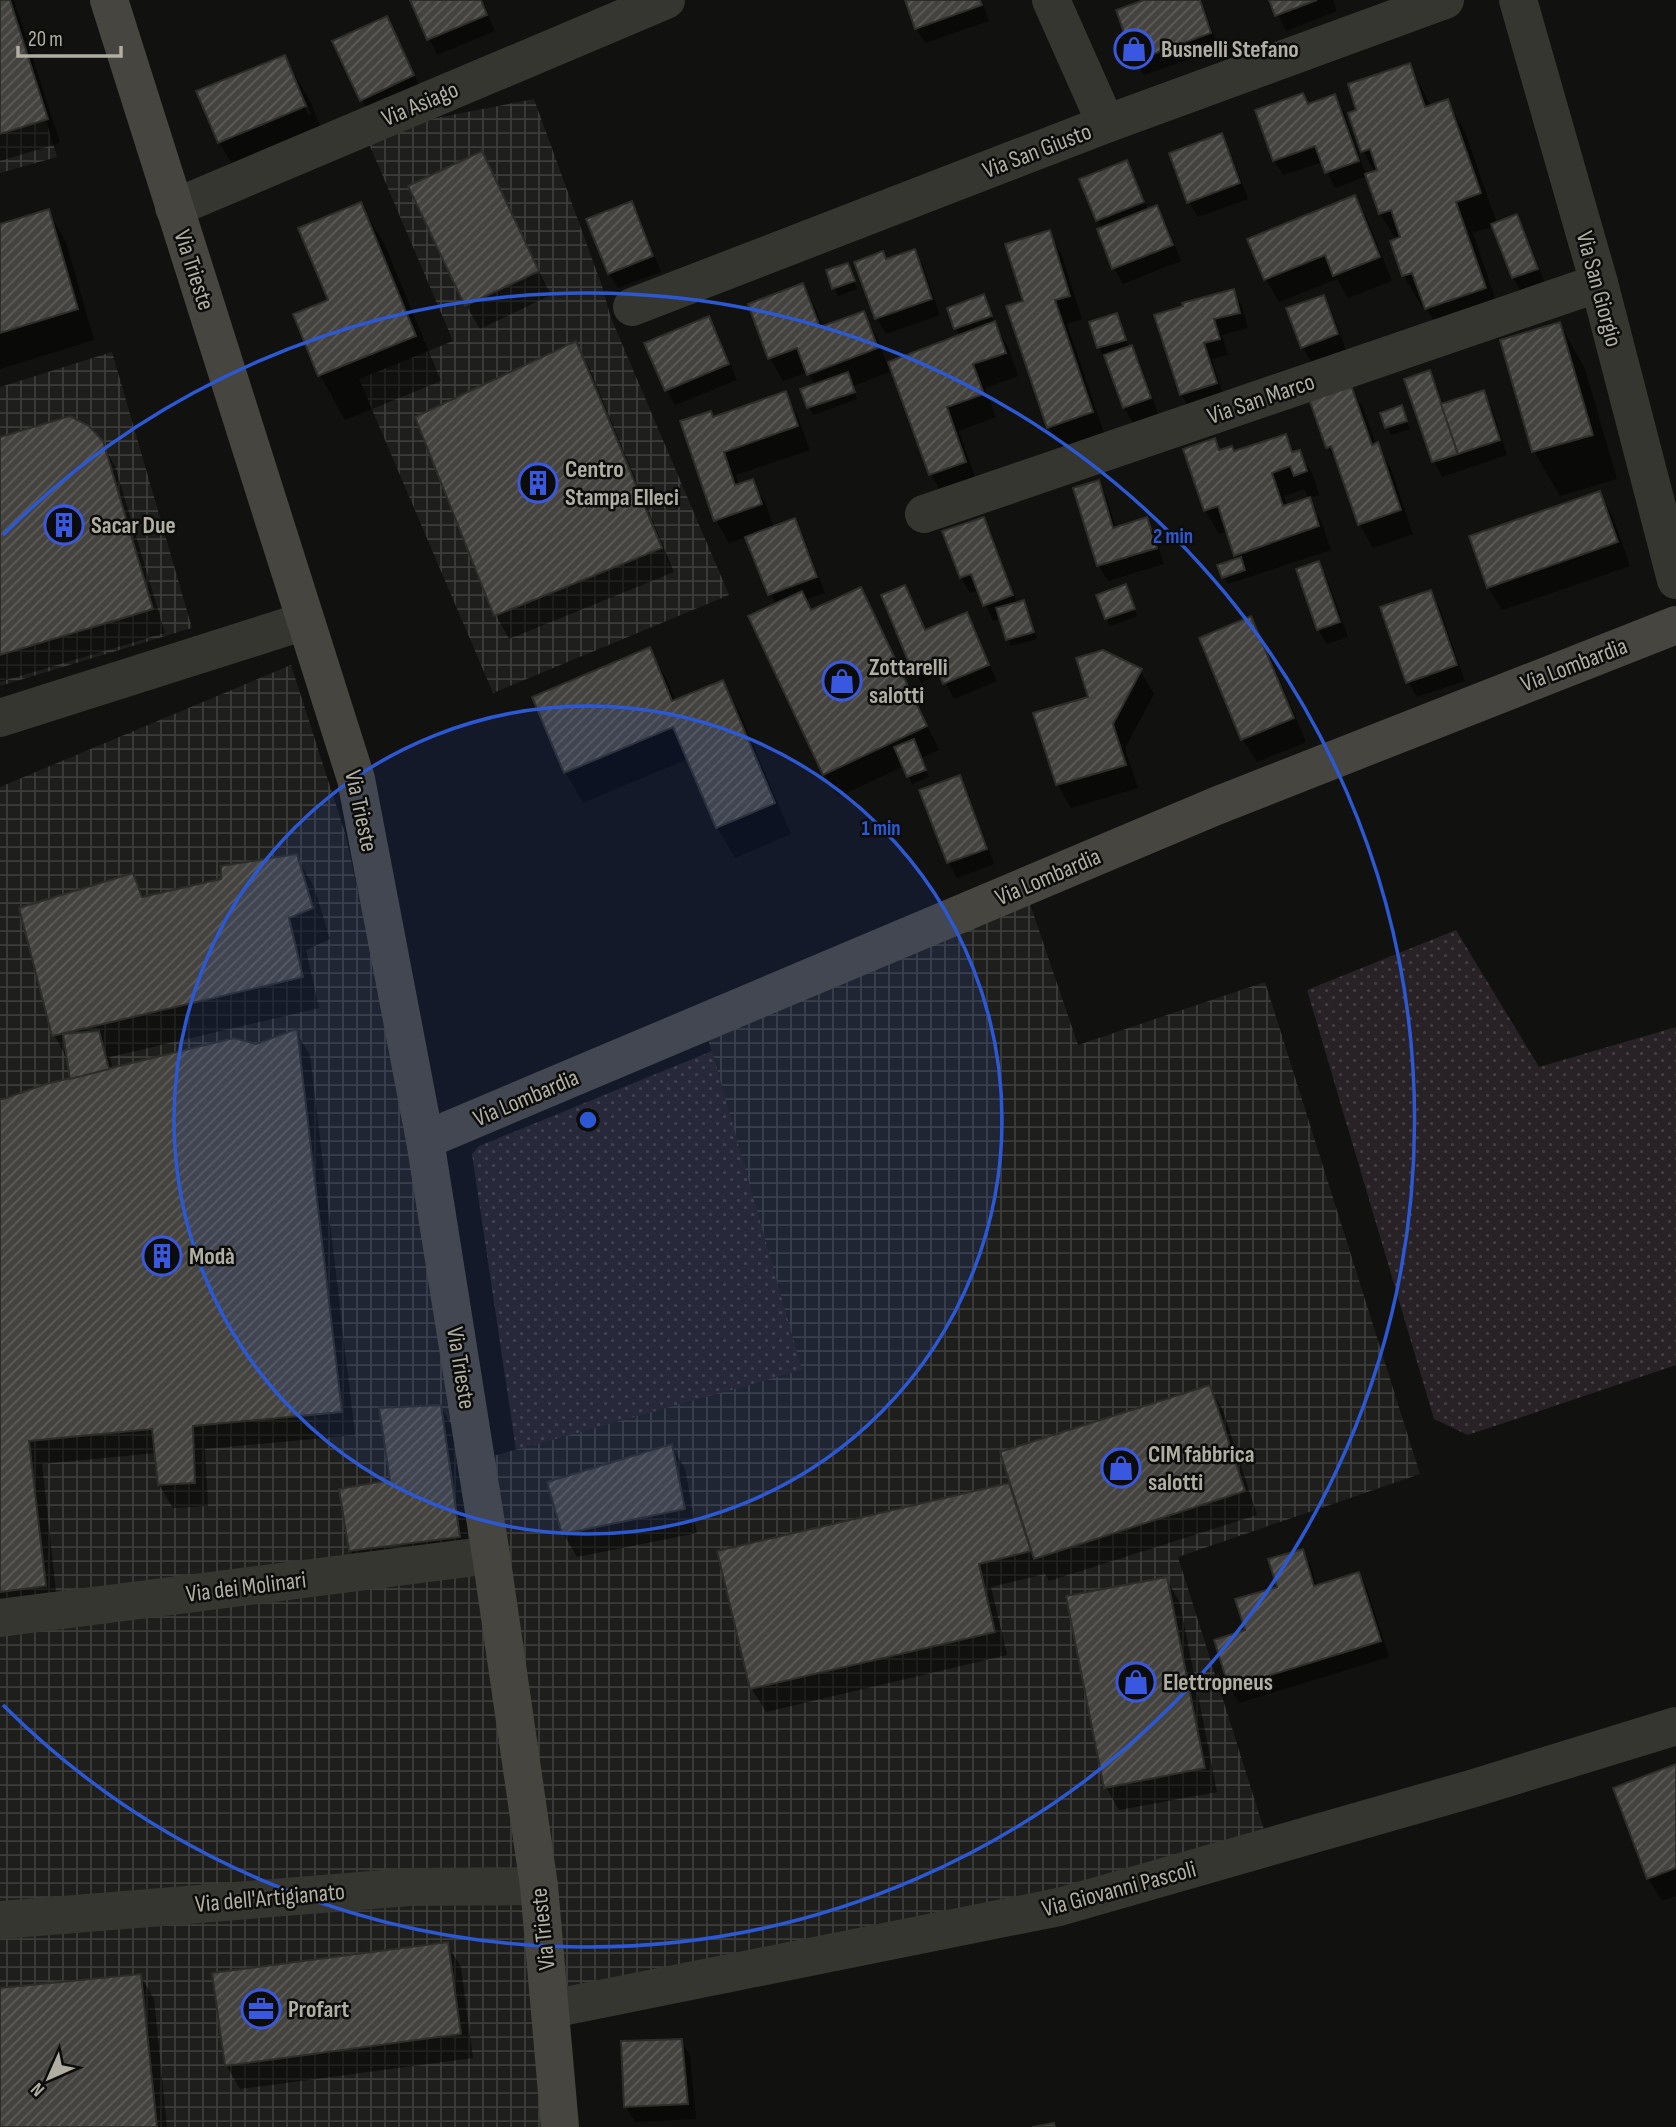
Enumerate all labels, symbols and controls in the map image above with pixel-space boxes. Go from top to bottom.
scale bar [18,14,121,58]
text: 20 m [28,27,63,52]
shop icon: Busnelli Stefano [1113,28,1155,70]
place label: Busnelli Stefano [1161,35,1299,64]
street label: Via Asiago [377,75,463,133]
street label: Via San Giusto [979,117,1095,185]
street label: Via Trieste [167,226,221,314]
street label: Via San Giorgio [1570,228,1628,350]
street label: Via San Marco [1204,367,1318,431]
place label: Centro Stampa Elleci [565,455,679,512]
building icon: Centro Stampa Elleci [517,462,559,504]
building icon: Sacar Due [43,504,85,546]
place label: Sacar Due [91,511,176,540]
text: 2 min [1153,524,1193,549]
street label: Via Lombardia [1517,631,1631,699]
place label: Zottarelli salotti [869,653,948,710]
shop icon: Zottarelli salotti [821,660,863,702]
street label: Via Trieste [338,768,384,854]
text: 1 min [861,816,901,841]
street label: Via Lombardia [991,842,1105,912]
street label: Via Lombardia [469,1063,583,1133]
centre of rings [576,1108,600,1132]
building icon: Modà [141,1235,183,1277]
place label: Modà [189,1242,235,1271]
street label: Via Trieste [440,1325,482,1411]
place label: CIM fabbrica salotti [1148,1440,1254,1497]
shop icon: CIM fabbrica salotti [1100,1447,1142,1489]
street label: Via dei Molinari [184,1565,308,1609]
shop icon: Elettropneus [1115,1661,1157,1703]
place label: Elettropneus [1163,1668,1273,1697]
street label: Via Giovanni Pascoli [1039,1855,1199,1923]
street label: Via dell'Artigianato [194,1877,346,1919]
street label: Via Trieste [524,1886,562,1972]
office icon: Profart [240,1988,282,2030]
place label: Profart [288,1995,349,2024]
north arrow [14,2043,84,2113]
text: N [26,2077,50,2101]

